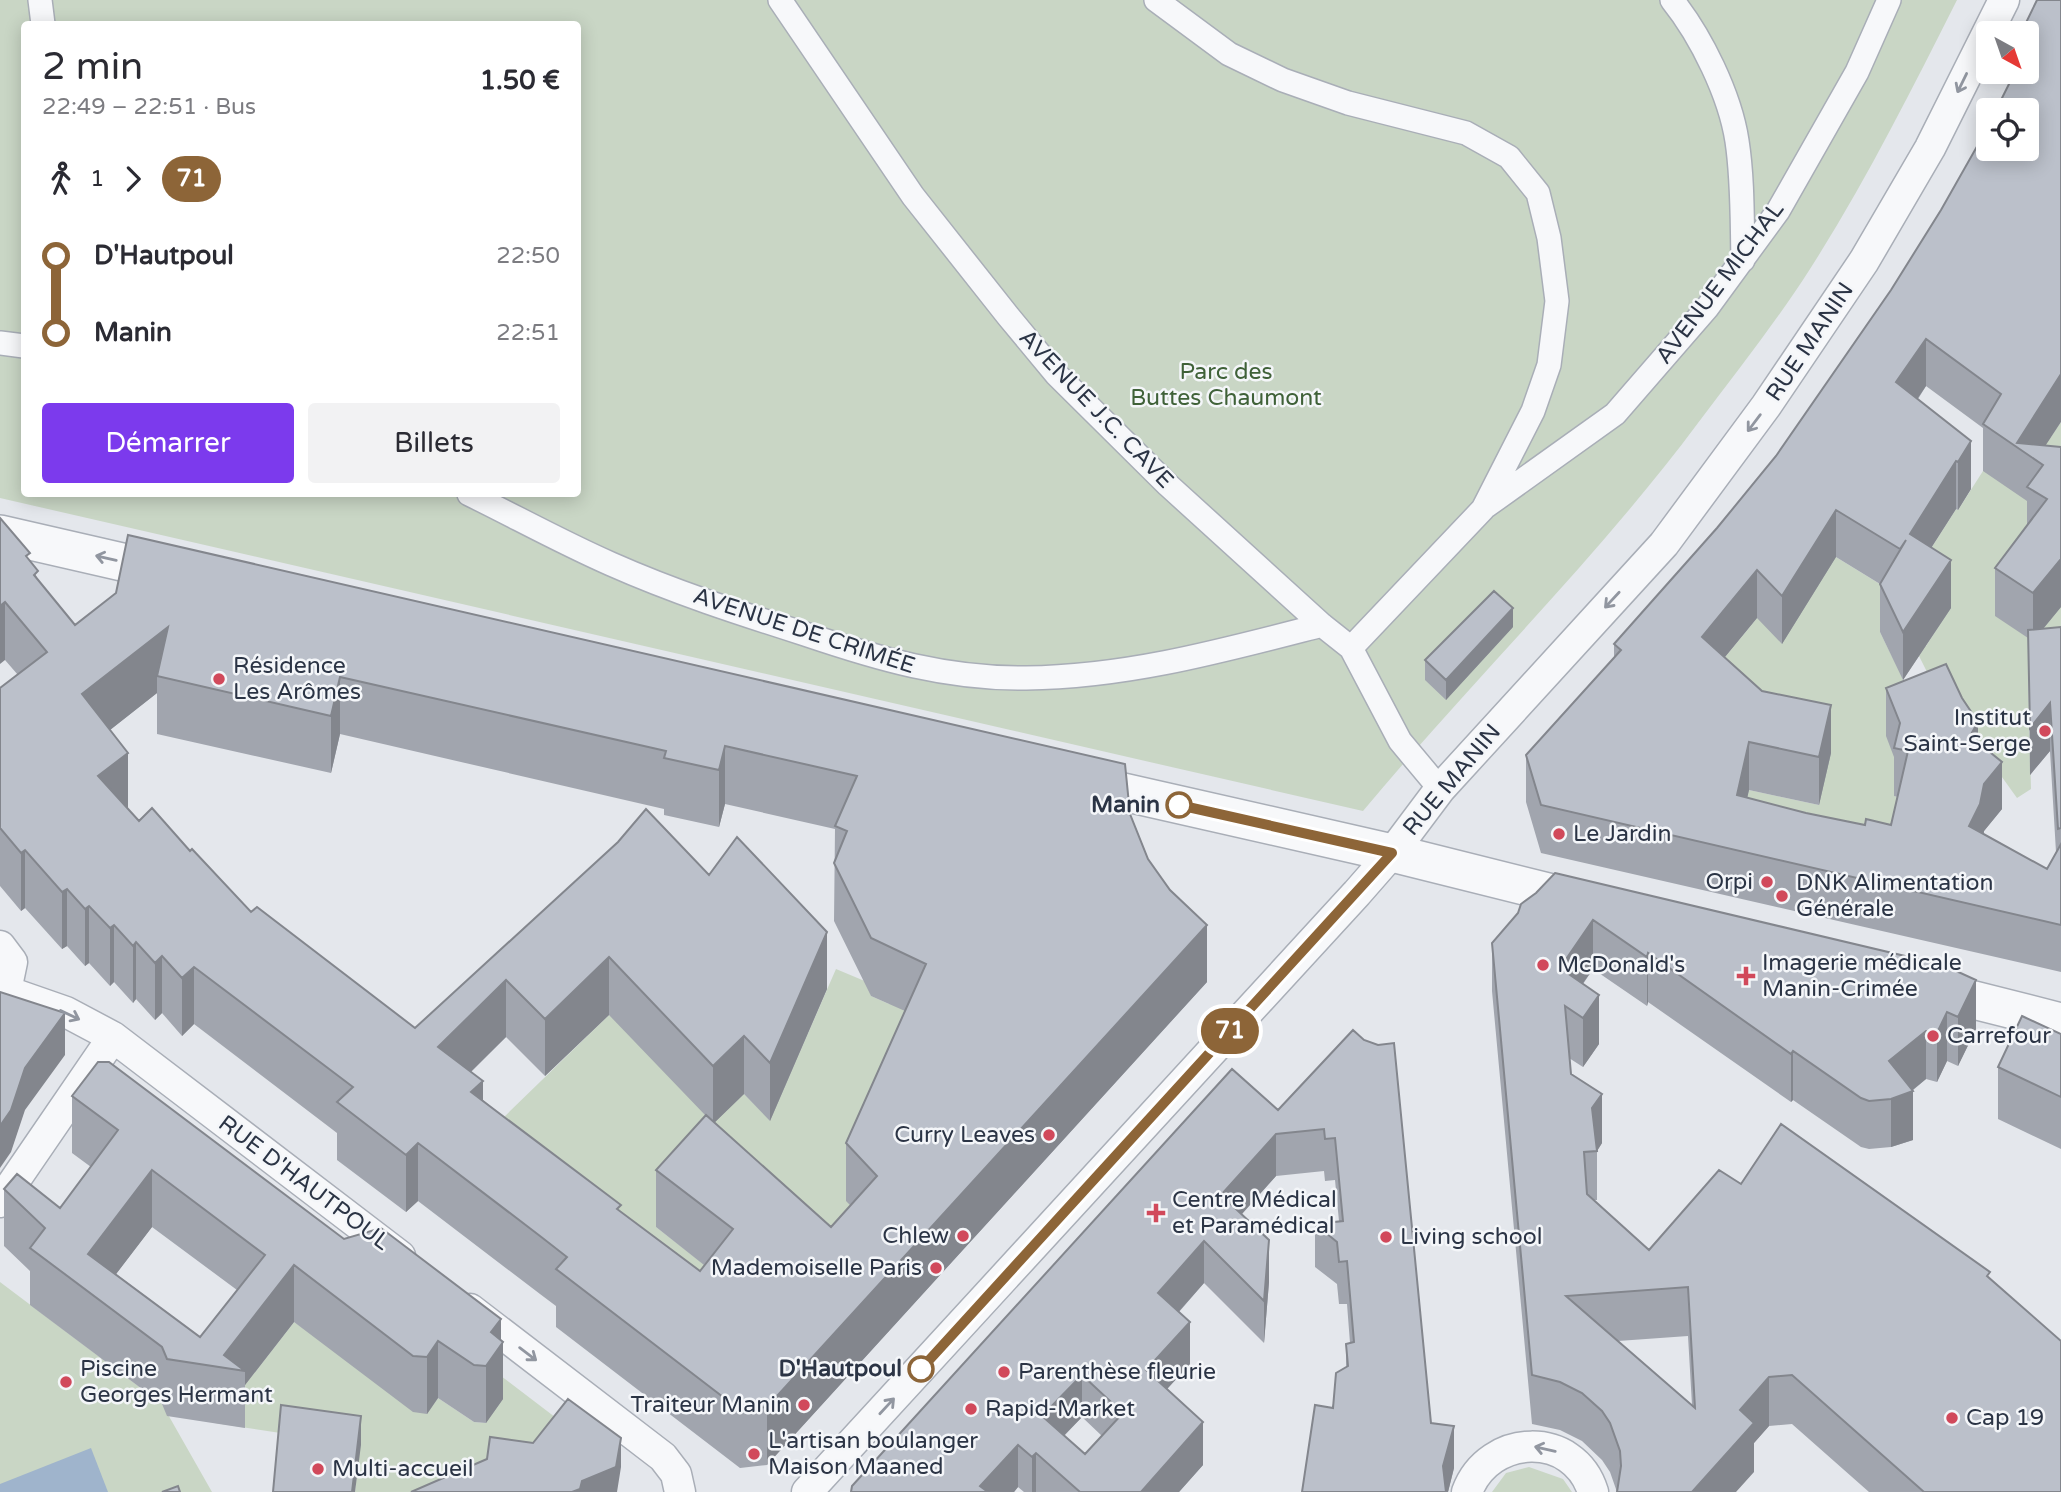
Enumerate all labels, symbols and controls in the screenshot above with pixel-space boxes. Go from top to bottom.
north arrow [1976,21,2039,84]
map controls [1976,21,2039,161]
text: 2 min [42,44,143,90]
text: 1.50 € [480,65,560,96]
one-way arrow [1955,72,1968,93]
text: 22:49 – 22:51 · Bus [42,93,256,121]
button: locate [1976,98,2039,161]
icon: walk [42,160,80,198]
icon: forward [114,160,152,198]
text: 71 [176,164,207,193]
text: 1 [90,165,104,193]
street label: AVENUE MICHAL [1650,196,1790,370]
text: D'Hautpoul [94,240,234,271]
text: 22:50 [496,242,560,270]
street label: RUE MANIN [1760,277,1860,407]
text: Manin [94,317,172,348]
text: 22:51 [496,319,560,347]
street label: AVENUE J.C. CAVE [1013,324,1179,494]
park label: Parc des Buttes Chaumont [1130,358,1322,412]
button: Démarrer [42,403,294,483]
button: Billets [308,403,560,483]
one-way arrow [1747,413,1761,432]
one-way arrow [95,551,118,565]
street label: AVENUE DE CRIMÉE [689,582,919,680]
one-way arrow [1604,591,1621,608]
place label: Résidence Les Arômes [233,652,361,706]
marker: Résidence Les Arômes [211,671,227,687]
place label: Institut Saint-Serge [1904,704,2031,758]
street label: RUE MANIN [1397,718,1507,842]
marker: Institut Saint-Serge [2037,723,2053,739]
place label: Manin [1091,791,1160,819]
marker: Manin [1166,792,1192,818]
place label: Le Jardin [1573,820,1672,848]
marker: Le Jardin [1551,826,1567,842]
place label: Orpi [1705,868,1753,896]
place label: DNK Alimentation Générale [1796,869,1993,923]
marker: Orpi [1759,874,1775,890]
marker: DNK Alimentation Générale [1774,888,1790,904]
place label: Imagerie médicale Manin-Crimée [1762,949,1962,1003]
place label: McDonald's [1557,951,1685,979]
marker: McDonald's [1535,957,1551,973]
marker: Imagerie médicale Manin-Crimée [1736,966,1756,986]
line badge: 71 [1198,1008,1262,1054]
one-way arrow [59,1009,80,1022]
text: 71 [1215,1016,1245,1045]
place label: Carrefour [1947,1022,2051,1050]
marker: Carrefour [1925,1028,1941,1044]
street label: RUE D'HAUTPOUL [213,1109,395,1257]
place label: Curry Leaves [894,1121,1035,1149]
marker: Curry Leaves [1041,1127,1057,1143]
place label: Centre Médical et Paramédical [1172,1186,1337,1240]
marker: Centre Médical et Paramédical [1146,1203,1166,1223]
place label: Chlew [882,1222,949,1250]
place label: Living school [1400,1223,1542,1251]
marker: Chlew [955,1228,971,1244]
marker: Living school [1378,1229,1394,1245]
place label: Mademoiselle Paris [711,1254,922,1282]
marker: Mademoiselle Paris [928,1260,944,1276]
one-way arrow [518,1346,537,1361]
place label: Piscine Georges Hermant [80,1355,273,1409]
place label: D'Hautpoul [778,1355,902,1383]
marker: D'Hautpoul [908,1356,934,1382]
place label: Parenthèse fleurie [1018,1358,1216,1386]
marker: Parenthèse fleurie [996,1364,1012,1380]
marker: Piscine Georges Hermant [58,1374,74,1390]
place label: Traiteur Manin [631,1391,790,1419]
place label: Rapid-Market [985,1395,1135,1423]
marker: Traiteur Manin [796,1397,812,1413]
one-way arrow [878,1398,895,1415]
marker: Rapid-Market [963,1401,979,1417]
place label: Cap 19 [1966,1404,2044,1432]
marker: Cap 19 [1944,1410,1960,1426]
place label: L'artisan boulanger Maison Maaned [768,1427,978,1481]
one-way arrow [1535,1442,1557,1455]
marker: L'artisan boulanger Maison Maaned [746,1446,762,1462]
place label: Multi-accueil [332,1455,473,1483]
marker: Multi-accueil [310,1461,326,1477]

